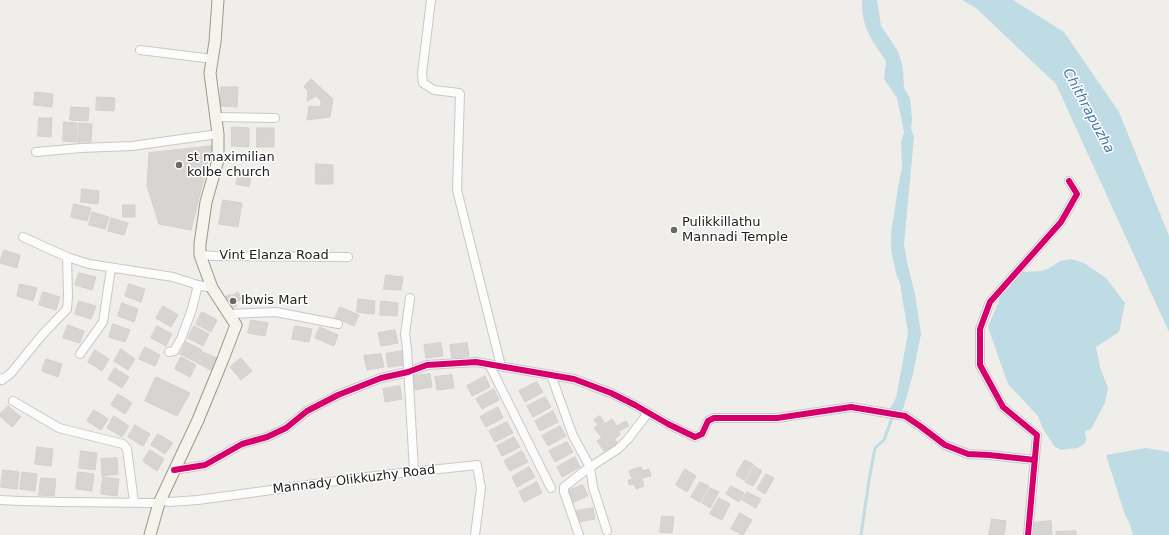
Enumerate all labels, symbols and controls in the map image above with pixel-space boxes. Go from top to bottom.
water label: Chithrapuzha [1059,66,1117,156]
place label: st maximilian kolbe church [187,150,275,181]
marker: st maximilian kolbe church [174,160,184,170]
place label: Pulikkillathu Mannadi Temple [682,215,788,246]
marker: Pulikkillathu Mannadi Temple [669,225,679,235]
street label: Vint Elanza Road [219,248,329,264]
place label: Ibwis Mart [241,293,308,309]
marker: Ibwis Mart [228,296,238,306]
street label: Mannady Olikkuzhy Road [272,462,436,498]

